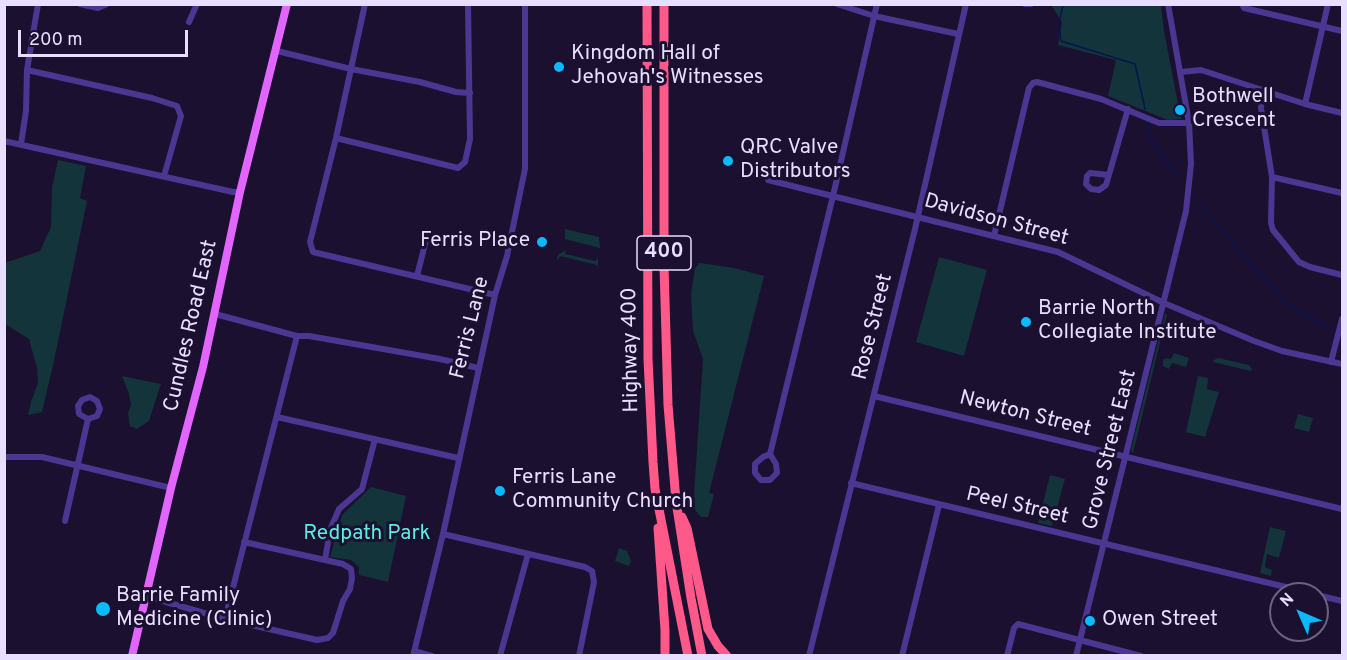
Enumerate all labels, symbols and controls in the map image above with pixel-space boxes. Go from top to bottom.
scale bar [21,18,190,56]
text: 200 m [29,29,82,52]
place label: Kingdom Hall of Jehovah's Witnesses [571,42,764,92]
marker: Kingdom Hall of Jehovah's Witnesses [552,60,566,74]
place label: Bothwell Crescent [1192,85,1276,135]
marker: Bothwell Crescent [1173,103,1187,117]
place label: QRC Valve Distributors [740,136,851,186]
marker: QRC Valve Distributors [721,154,735,168]
street label: Davidson Street [921,190,1071,252]
place label: Ferris Place [420,229,530,255]
marker: Ferris Place [535,235,549,249]
road number: 400 [637,236,691,270]
street label: Cundles Road East [160,238,224,414]
street label: Rose Street [849,271,899,383]
street label: Ferris Lane [446,274,496,382]
street label: Highway 400 [618,287,646,413]
place label: Barrie North Collegiate Institute [1038,297,1216,347]
marker: Barrie North Collegiate Institute [1019,315,1033,329]
street label: Grove Street East [1079,367,1143,533]
street label: Newton Street [956,386,1094,444]
place label: Ferris Lane Community Church [512,466,693,516]
street label: Peel Street [963,483,1071,531]
marker: Ferris Lane Community Church [493,484,507,498]
park label: Redpath Park [303,522,431,548]
north arrow [1269,582,1329,642]
place label: Barrie Family Medicine (Clinic) [116,584,272,634]
text: N [1277,590,1299,612]
marker: Barrie Family Medicine (Clinic) [94,600,112,618]
place label: Owen Street [1102,608,1218,634]
marker: Owen Street [1083,614,1097,628]

